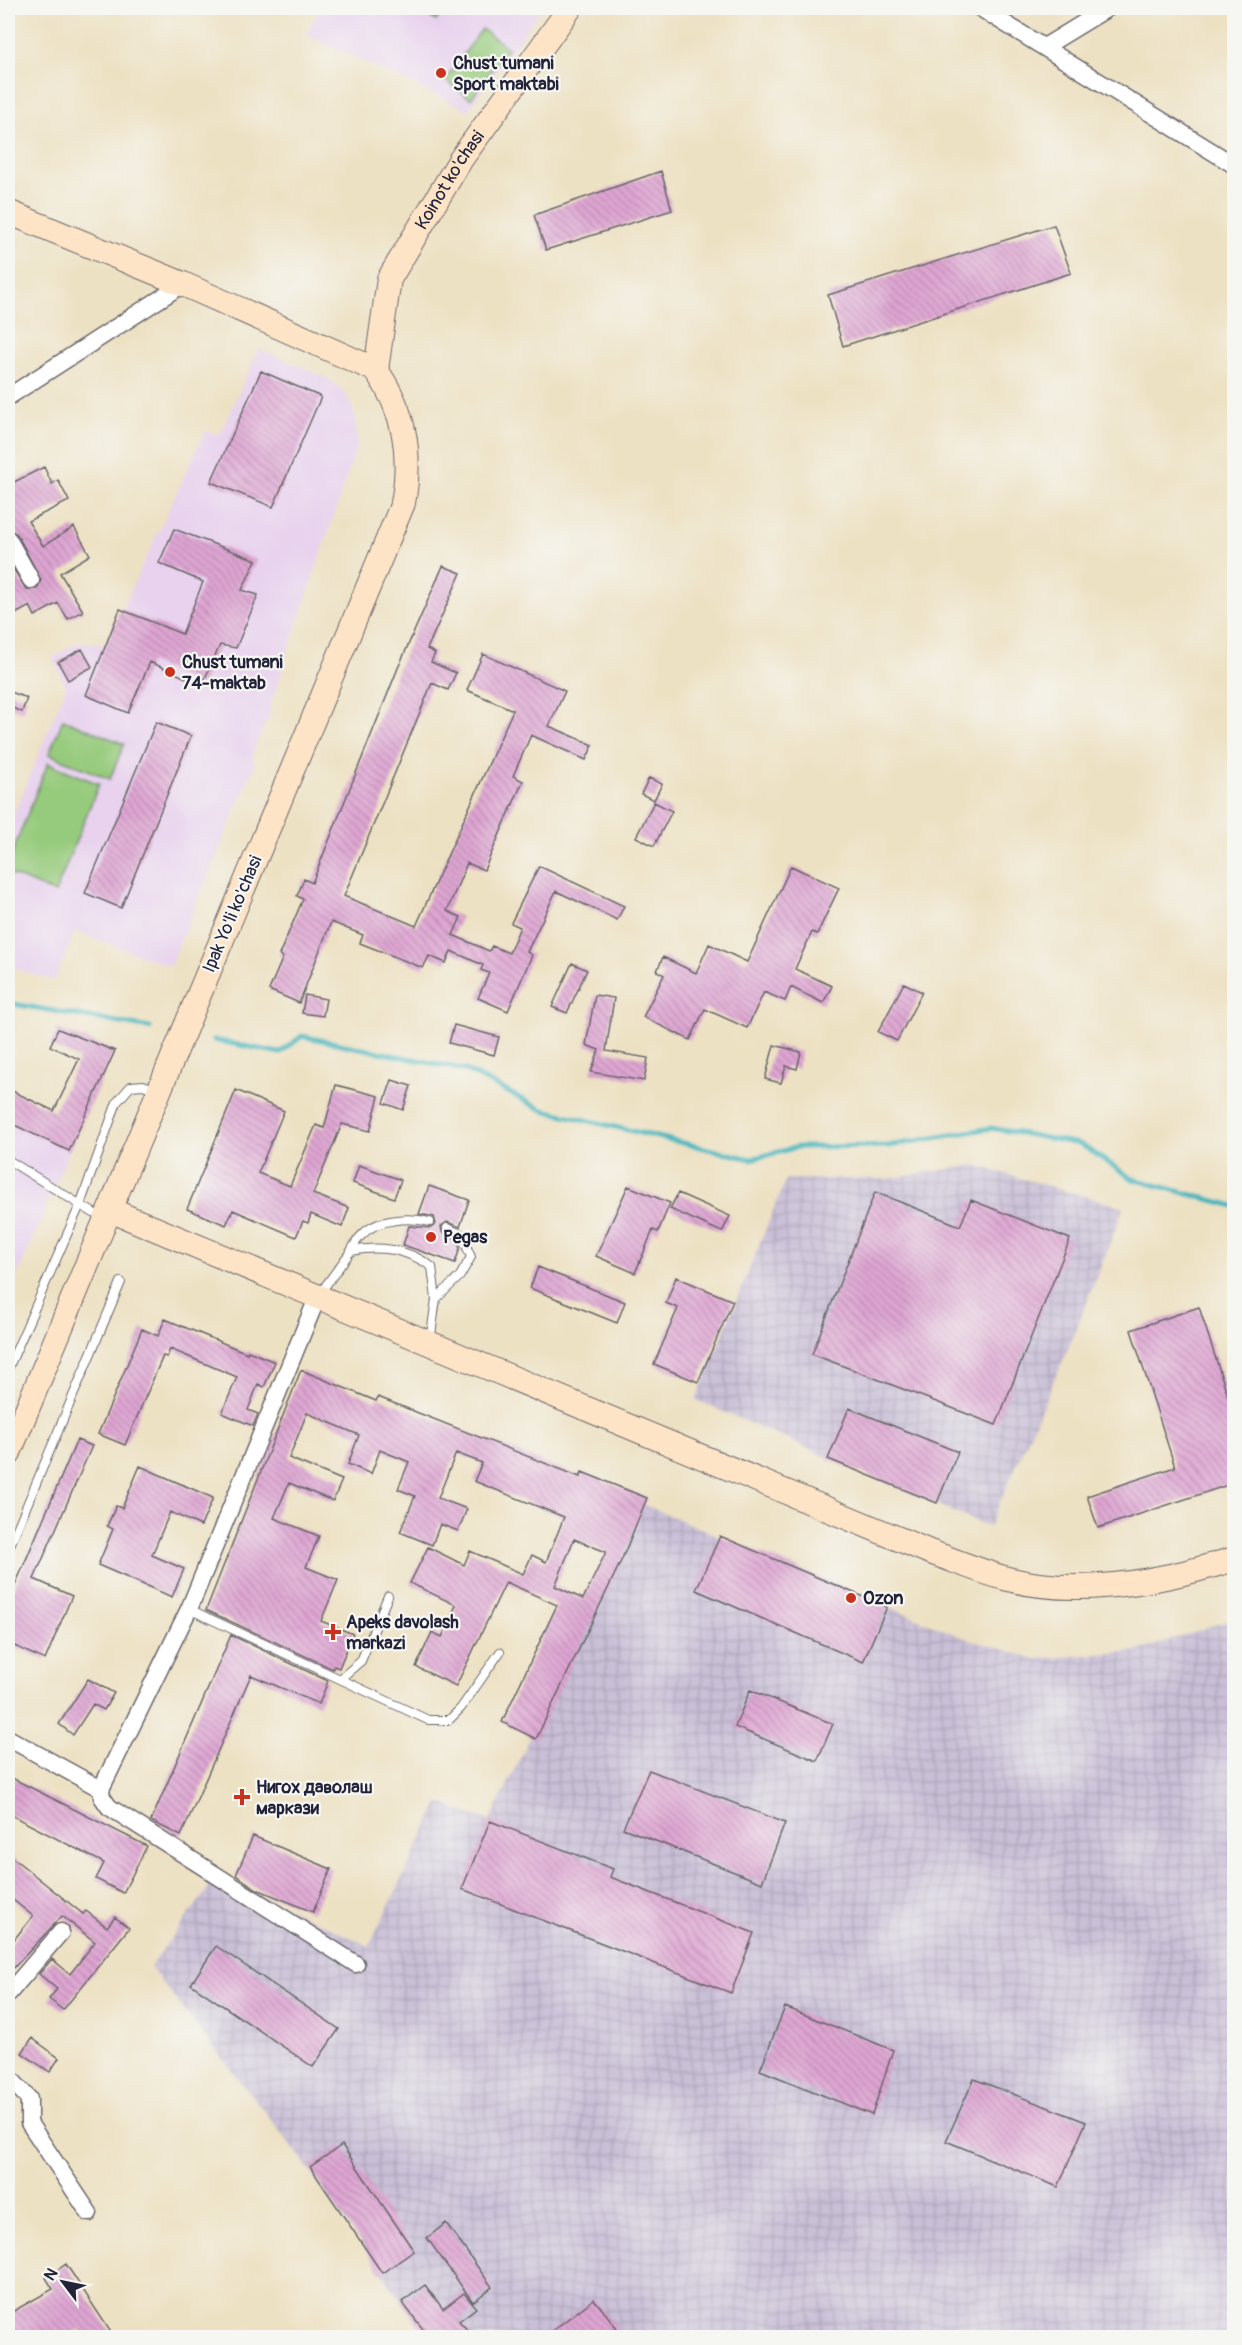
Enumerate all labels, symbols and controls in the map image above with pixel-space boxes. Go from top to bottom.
place label: Chust tumani Sport maktabi [453,52,559,96]
marker: Chust tumani Sport maktabi [434,66,448,80]
street label: Koinot ko'chasi [410,126,490,234]
place label: Chust tumani 74-maktab [182,651,283,695]
marker: Chust tumani 74-maktab [163,665,177,679]
street label: Ipak Yo'li ko'chasi [197,852,267,976]
place label: Pegas [443,1226,488,1249]
marker: Pegas [424,1230,438,1244]
place label: Ozon [863,1587,903,1610]
marker: Ozon [844,1591,858,1605]
place label: Apeks davolash markazi [346,1611,459,1655]
marker: Apeks davolash markazi [324,1623,342,1641]
place label: Нигох даволаш маркази [256,1776,373,1820]
marker: Нигох даволаш маркази [233,1788,251,1806]
north arrow [33,2252,93,2312]
text: N [40,2265,63,2284]

